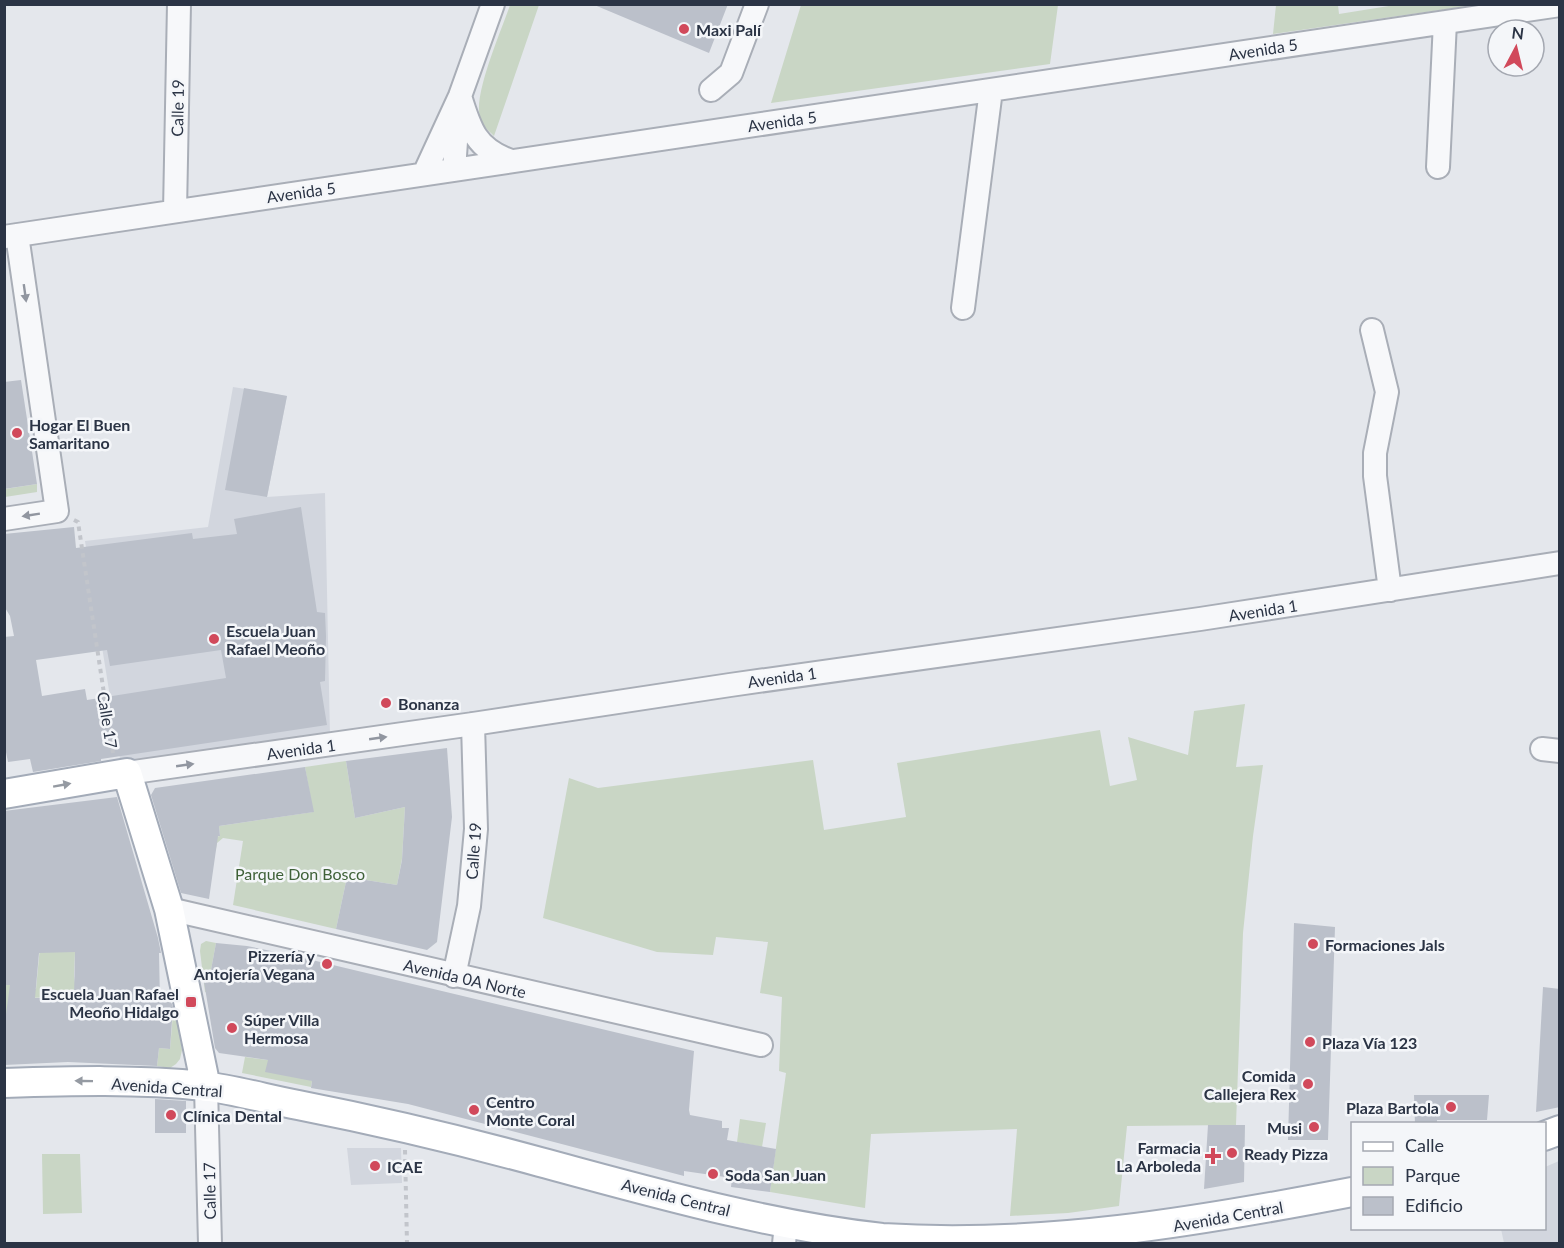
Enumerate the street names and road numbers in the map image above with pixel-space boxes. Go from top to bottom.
street label: Avenida 5 [1227,34,1299,64]
street label: Calle 19 [167,79,187,137]
street label: Avenida 5 [746,107,818,135]
street label: Avenida 5 [265,178,337,206]
street label: Avenida 1 [1227,595,1299,625]
street label: Avenida 1 [746,663,818,691]
street label: Calle 17 [94,690,122,750]
street label: Avenida 1 [265,735,337,763]
street label: Calle 19 [462,822,484,880]
street label: Avenida 0A Norte [402,955,528,1001]
street label: Avenida Central [111,1074,223,1100]
street label: Calle 17 [199,1162,219,1220]
street label: Avenida Central [620,1174,732,1220]
street label: Avenida Central [1171,1197,1285,1235]

